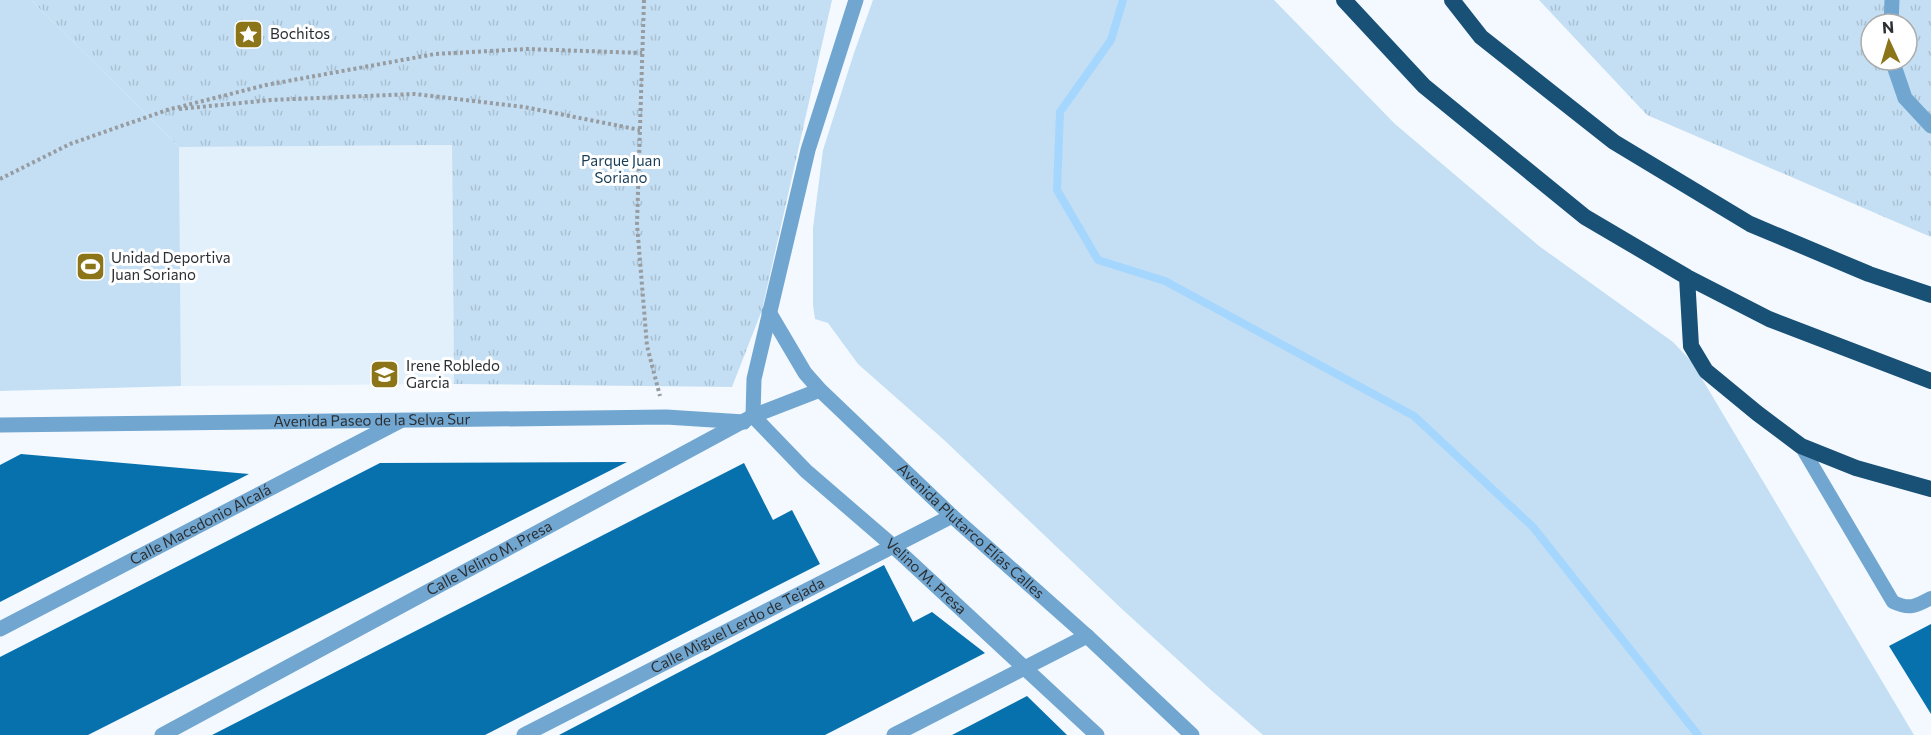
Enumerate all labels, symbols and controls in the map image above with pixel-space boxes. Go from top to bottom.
north arrow [1859,12,1919,72]
text: N [1881,17,1895,36]
place icon: Bochitos [233,18,265,50]
place label: Bochitos [270,24,330,42]
park label: Parque Juan Soriano [581,151,661,186]
place label: Unidad Deportiva Juan Soriano [111,248,231,283]
sports icon: Unidad Deportiva Juan Soriano [74,251,106,283]
place label: Irene Robledo Garcia [406,356,500,391]
school or university icon: Irene Robledo Garcia [369,359,401,391]
street label: Avenida Paseo de la Selva Sur [273,409,471,430]
street label: Avenida Plutarco Elías Calles [894,459,1049,602]
street label: Calle Macedonio Alcalá [126,480,274,568]
street label: Calle Velino M. Presa [423,516,555,599]
street label: Velino M. Presa [882,534,971,618]
street label: Calle Miguel Lerdo de Tejada [647,573,827,677]

